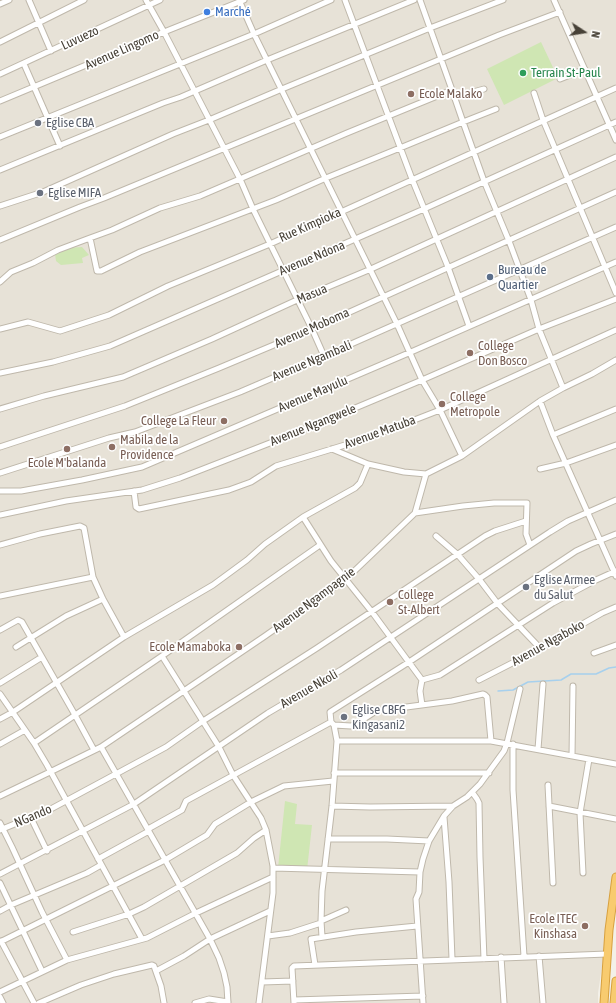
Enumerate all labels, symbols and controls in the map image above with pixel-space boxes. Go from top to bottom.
place label: Marché [215,4,251,20]
marker: Marché [202,7,212,17]
north arrow [564,12,604,52]
street label: Luvuezo [59,23,101,53]
street label: Avenue Lingomo [83,27,161,73]
text: N [589,30,602,39]
place label: Terrain St-Paul [531,65,601,81]
marker: Terrain St-Paul [518,68,528,78]
place label: Ecole Malako [419,86,482,102]
marker: Ecole Malako [406,89,416,99]
place label: Eglise CBA [46,115,94,131]
marker: Eglise CBA [33,118,43,128]
place label: Eglise MIFA [48,185,101,201]
marker: Eglise MIFA [35,188,45,198]
street label: Rue Kimpioka [277,204,343,246]
street label: Avenue Ndona [277,237,347,279]
place label: Bureau de Quartier [498,262,546,293]
marker: Bureau de Quartier [485,272,495,282]
street label: Masua [294,281,330,307]
street label: Avenue Moboma [272,305,352,351]
street label: Avenue Ngambali [270,337,354,385]
place label: College Don Bosco [478,338,527,369]
marker: College Don Bosco [465,348,475,358]
street label: Avenue Mayulu [276,372,350,416]
place label: College Metropole [450,389,500,420]
marker: College Metropole [437,399,447,409]
street label: Avenue Ngangwele [268,401,358,449]
street label: Avenue Matuba [342,412,418,452]
place label: College La Fleur [141,413,216,429]
marker: College La Fleur [219,416,229,426]
place label: Mabila de la Providence [120,432,179,463]
marker: Mabila de la Providence [107,442,117,452]
marker: Ecole M'balanda [62,444,72,454]
place label: Ecole M'balanda [28,455,106,471]
street label: Avenue Ngampagnie [270,564,358,636]
place label: Eglise Armee du Salut [534,572,595,603]
marker: Eglise Armee du Salut [521,582,531,592]
place label: College St-Albert [398,587,440,618]
marker: College St-Albert [385,597,395,607]
street label: Avenue Ngaboko [509,617,587,669]
place label: Ecole Mamaboka [149,639,231,655]
marker: Ecole Mamaboka [234,642,244,652]
street label: Avenue Nkoli [278,666,340,712]
place label: Eglise CBFG Kingasani2 [352,702,406,733]
marker: Eglise CBFG Kingasani2 [339,712,349,722]
street label: NGando [12,801,54,831]
place label: Ecole ITEC Kinshasa [529,911,577,942]
marker: Ecole ITEC Kinshasa [580,921,590,931]

